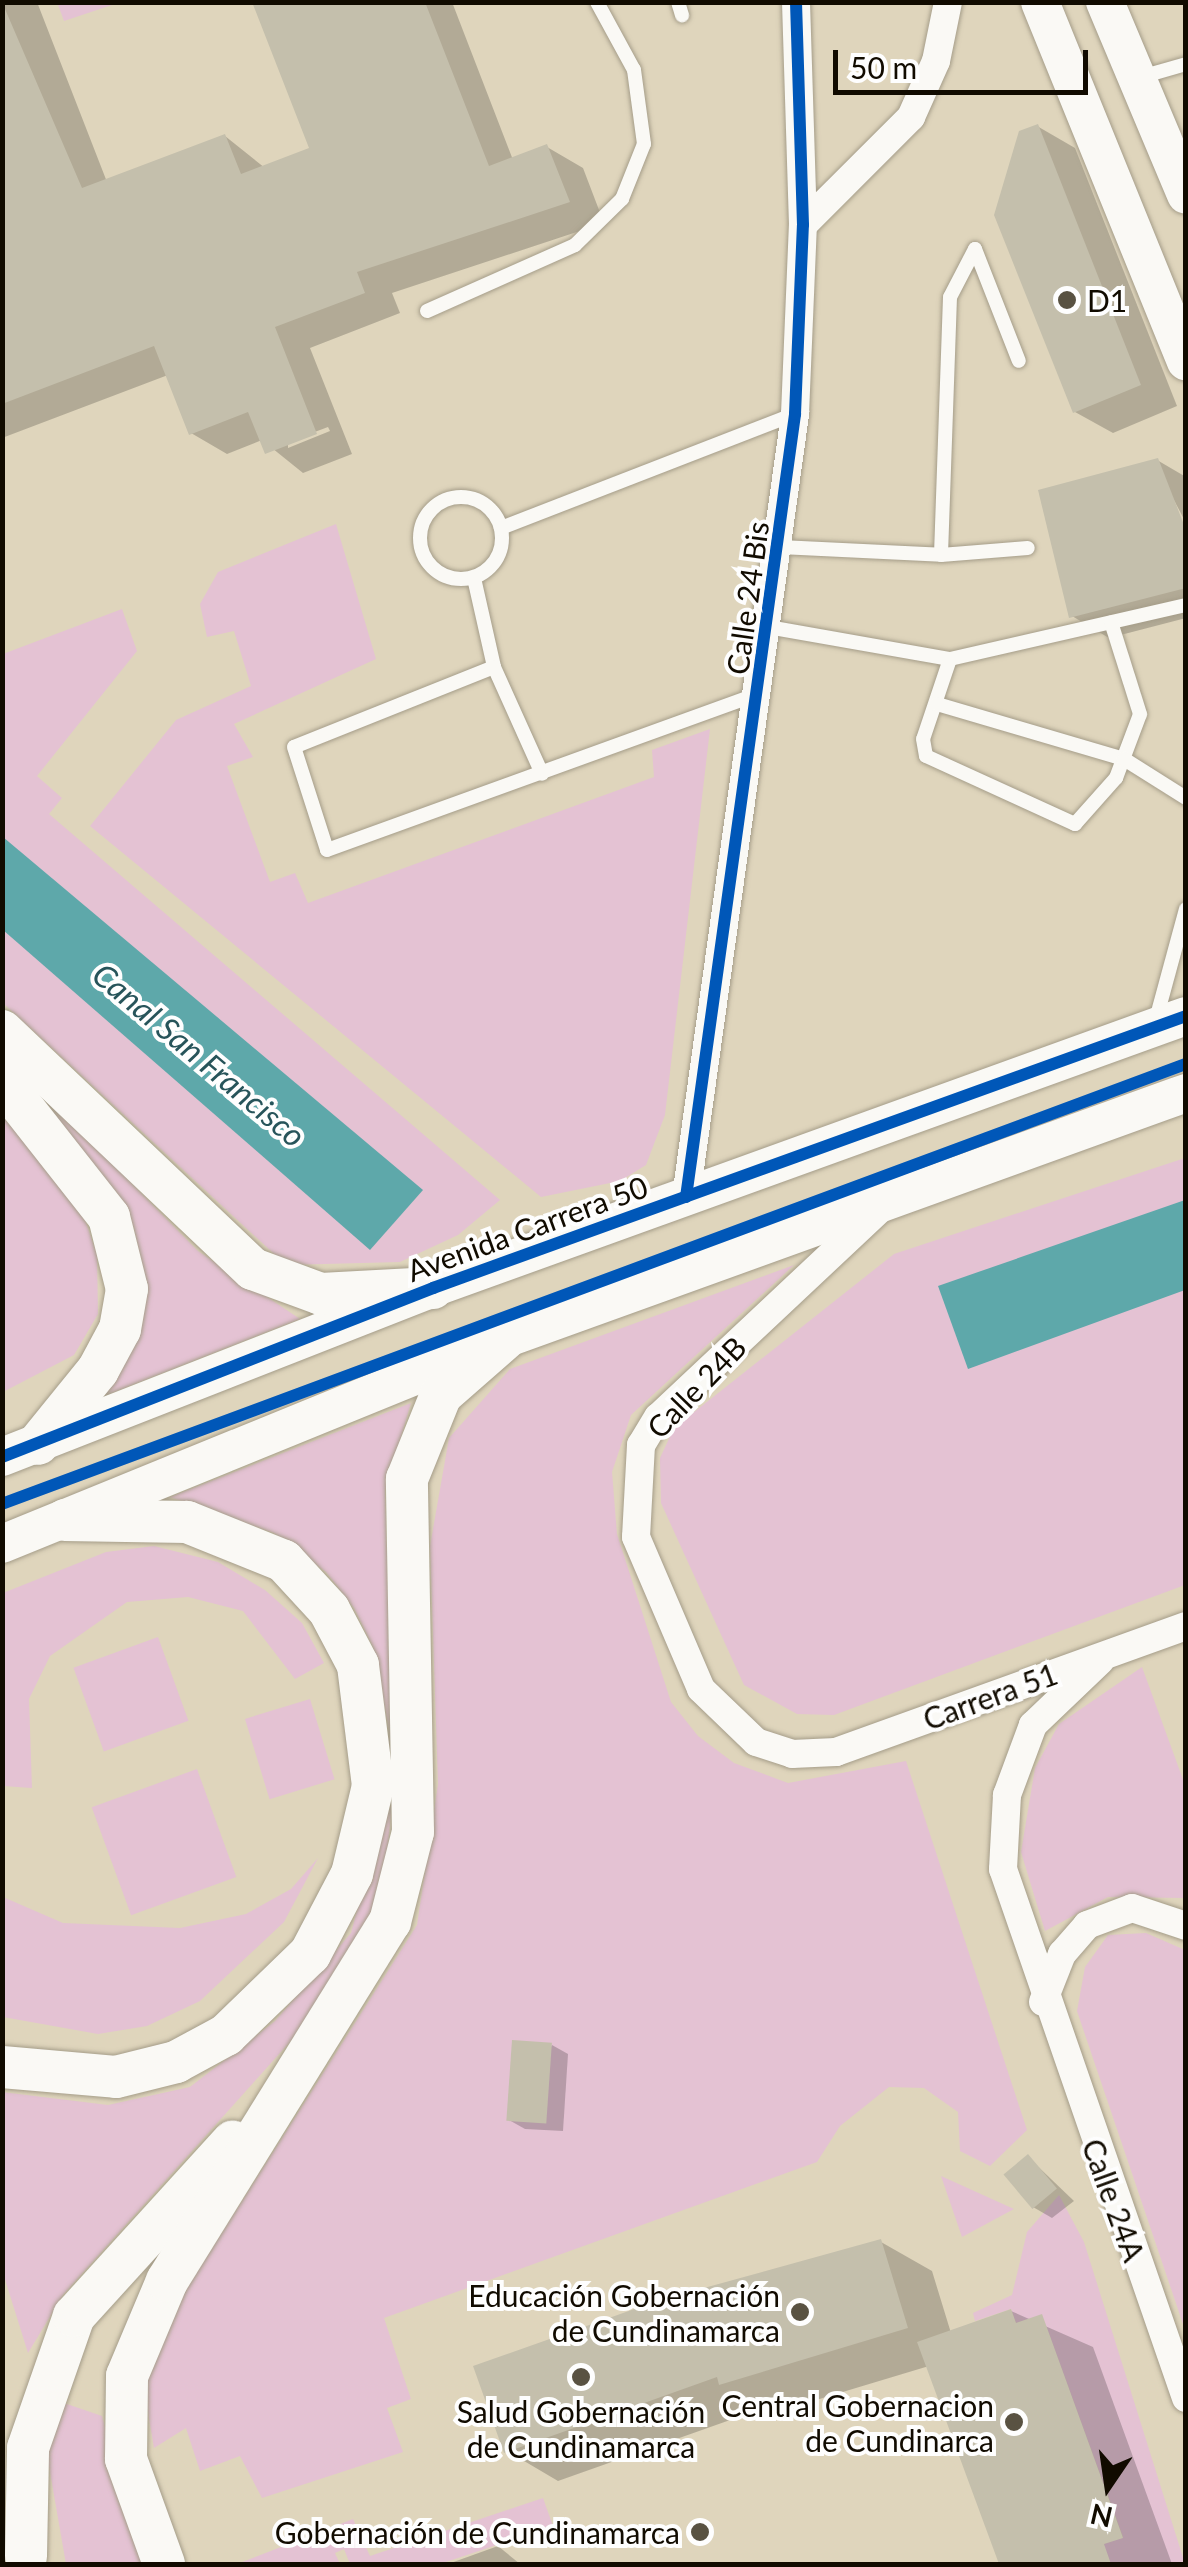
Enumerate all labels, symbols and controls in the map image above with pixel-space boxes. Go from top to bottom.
scale bar [838,30,1093,92]
text: 50 m [850,49,917,85]
place label: D1 [1087,282,1127,318]
marker: D1 [1056,289,1078,311]
street label: Calle 24 Bis [718,519,776,677]
water label: Canal San Francisco [85,955,313,1155]
street label: Avenida Carrera 50 [402,1168,652,1288]
street label: Calle 24B [639,1329,753,1445]
street label: Carrera 51 [918,1655,1062,1737]
street label: Calle 24A [1075,2134,1153,2266]
place label: Educación Gobernación de Cundinamarca [468,2277,780,2348]
marker: Educación Gobernación de Cundinamarca [789,2301,811,2323]
marker: Salud Gobernación de Cundinamarca [570,2366,592,2388]
place label: Central Gobernacion de Cundinarca [722,2387,994,2458]
place label: Salud Gobernación de Cundinamarca [457,2393,705,2464]
marker: Central Gobernacion de Cundinarca [1003,2411,1025,2433]
north arrow [1058,2437,1158,2537]
text: N [1087,2497,1116,2535]
place label: Gobernación de Cundinamarca [275,2514,680,2550]
marker: Gobernación de Cundinamarca [689,2521,711,2543]

